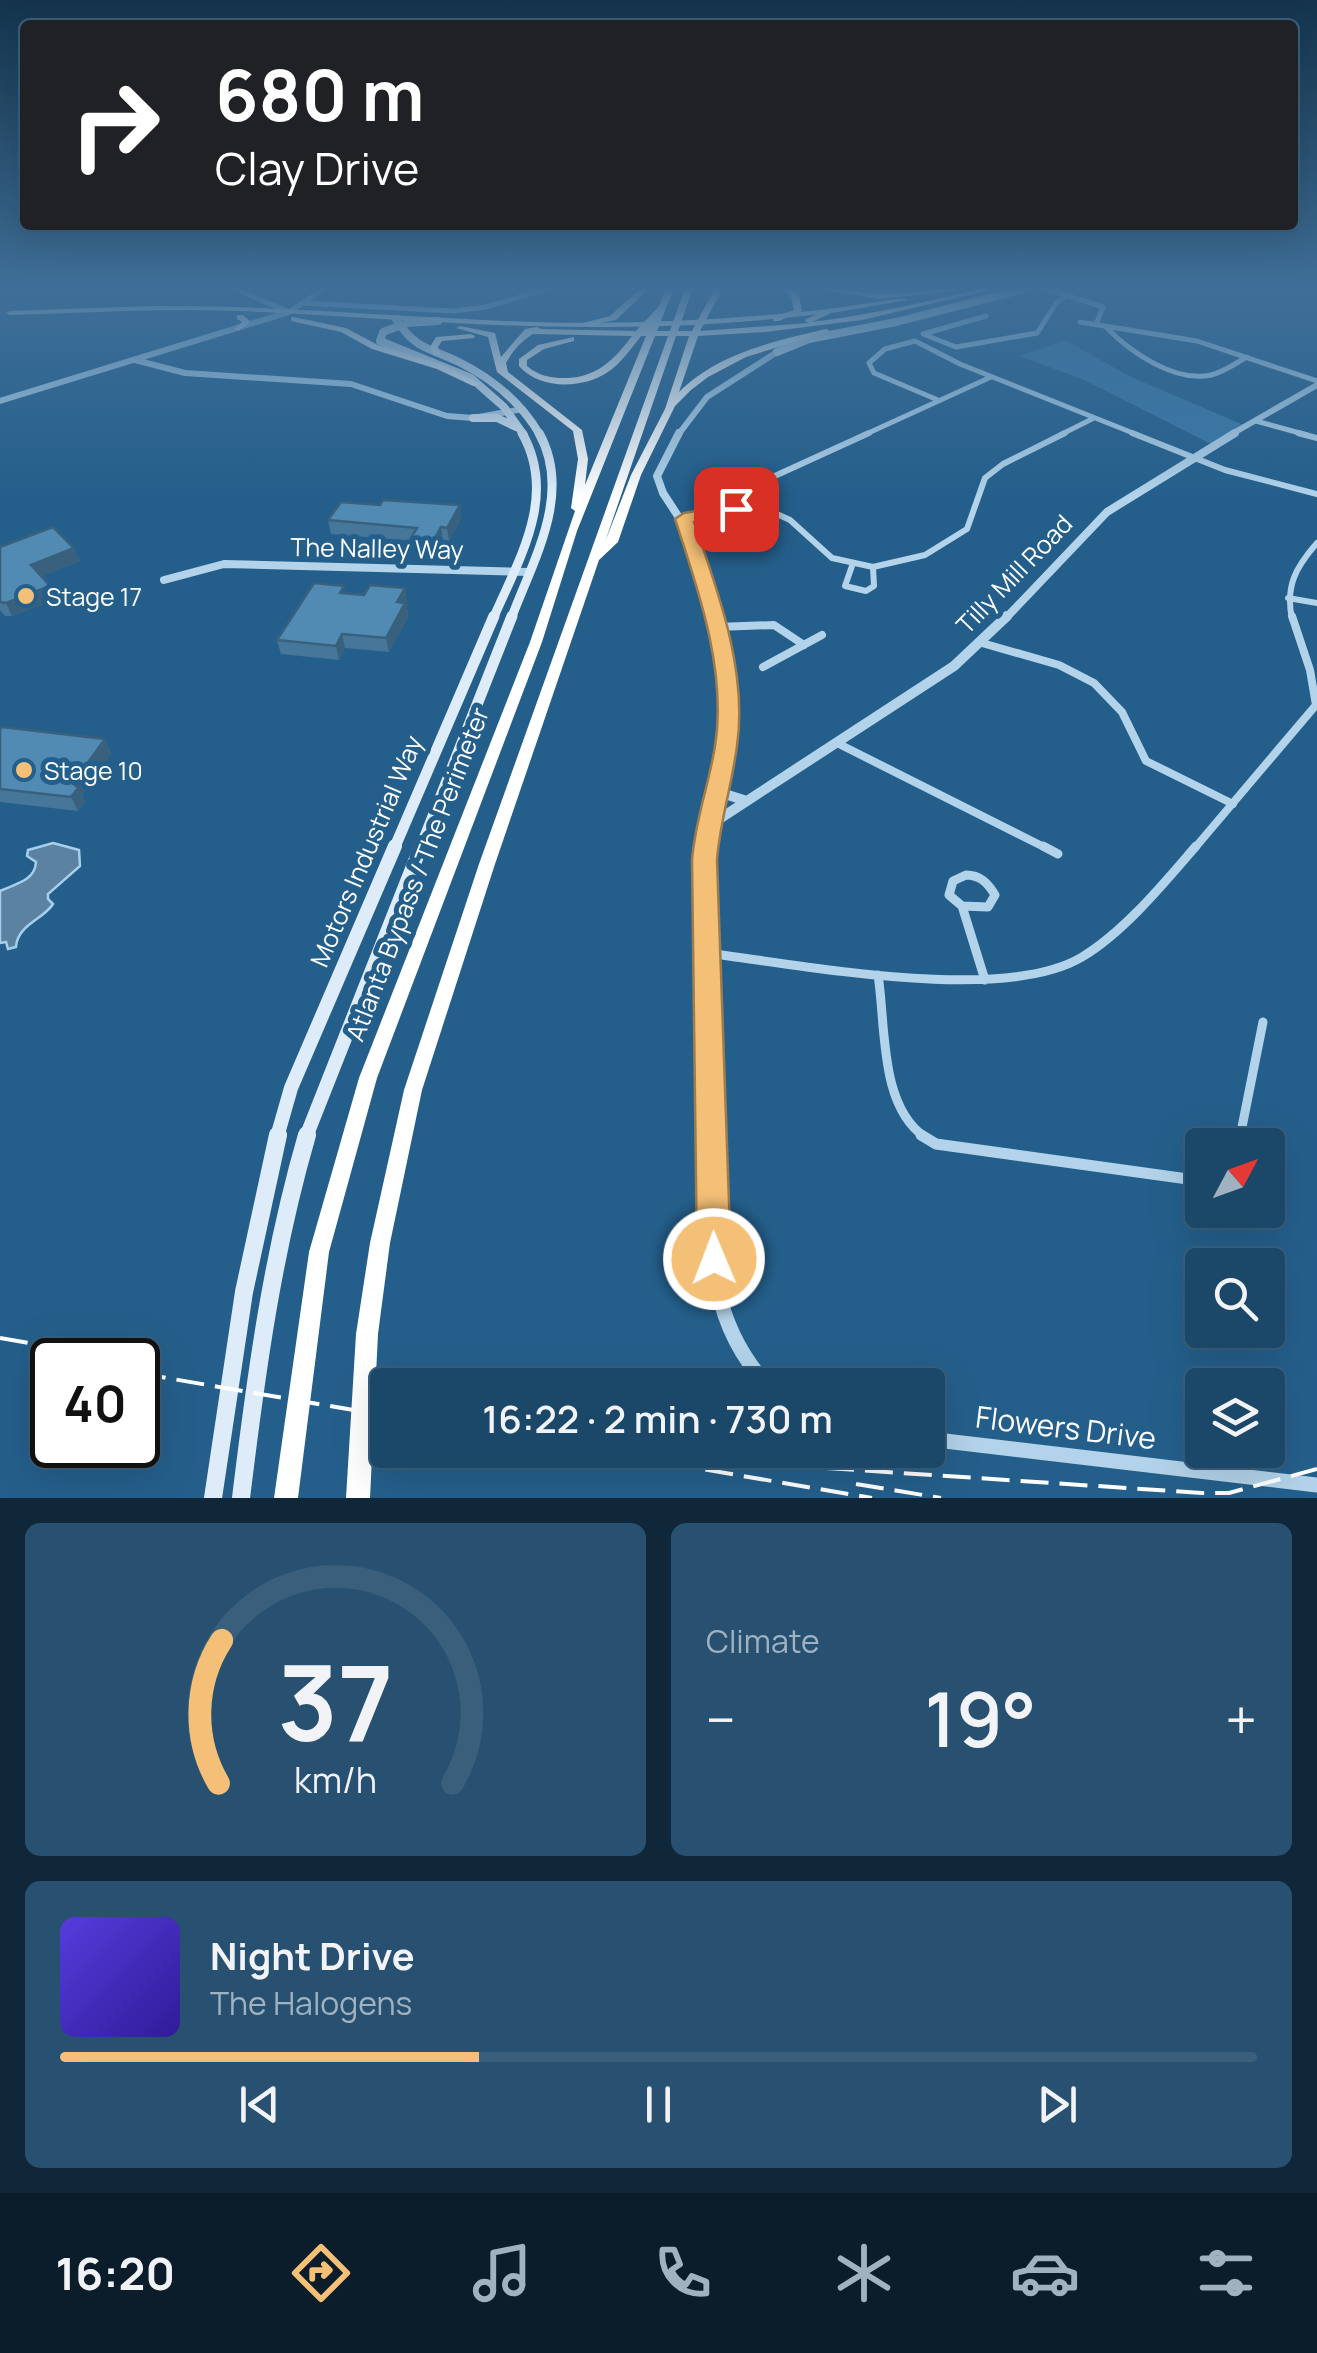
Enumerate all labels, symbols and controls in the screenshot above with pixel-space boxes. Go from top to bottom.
text: 680 m [215,46,424,142]
icon: right [50,60,180,190]
text: Clay Drive [215,137,419,199]
pin [694,467,779,552]
icon: arrive [709,482,764,537]
street label: Tilly Mill Road [948,507,1080,641]
street label: The Nalley Way [290,529,464,567]
place label: Stage 17 [46,579,142,614]
marker: Stage 17 [15,585,37,607]
street label: Atlanta Bypass / The Perimeter [337,702,497,1046]
street label: Motors Industrial Way [301,730,431,972]
place label: Stage 10 [44,753,143,788]
marker: Stage 10 [13,759,35,781]
north arrow [1185,1128,1285,1228]
map controls [1185,1128,1285,1468]
position arrow [662,1207,766,1311]
button: search [1185,1248,1285,1348]
speed limit sign: 40 [30,1338,160,1468]
button: layers [1185,1368,1285,1468]
text: 16:22 · 2 min · 730 m [482,1392,833,1444]
street label: Flowers Drive [974,1396,1158,1458]
text: Climate [706,1619,820,1663]
text: 37 [278,1630,393,1772]
text: 19° [924,1667,1037,1770]
text: − [706,1681,736,1757]
text: + [1225,1681,1257,1757]
text: km/h [294,1755,377,1804]
text: Night Drive [210,1929,415,1981]
text: The Halogens [210,1981,412,2025]
icon: previous [232,2077,287,2132]
icon: pause [631,2077,686,2132]
icon: next [1030,2077,1085,2132]
icon: directions [286,2238,356,2308]
icon: music [467,2238,537,2308]
icon: phone [648,2238,718,2308]
icon: climate [829,2238,899,2308]
icon: car [1010,2238,1080,2308]
icon: filters [1191,2238,1261,2308]
text: 16:20 [56,2242,175,2304]

